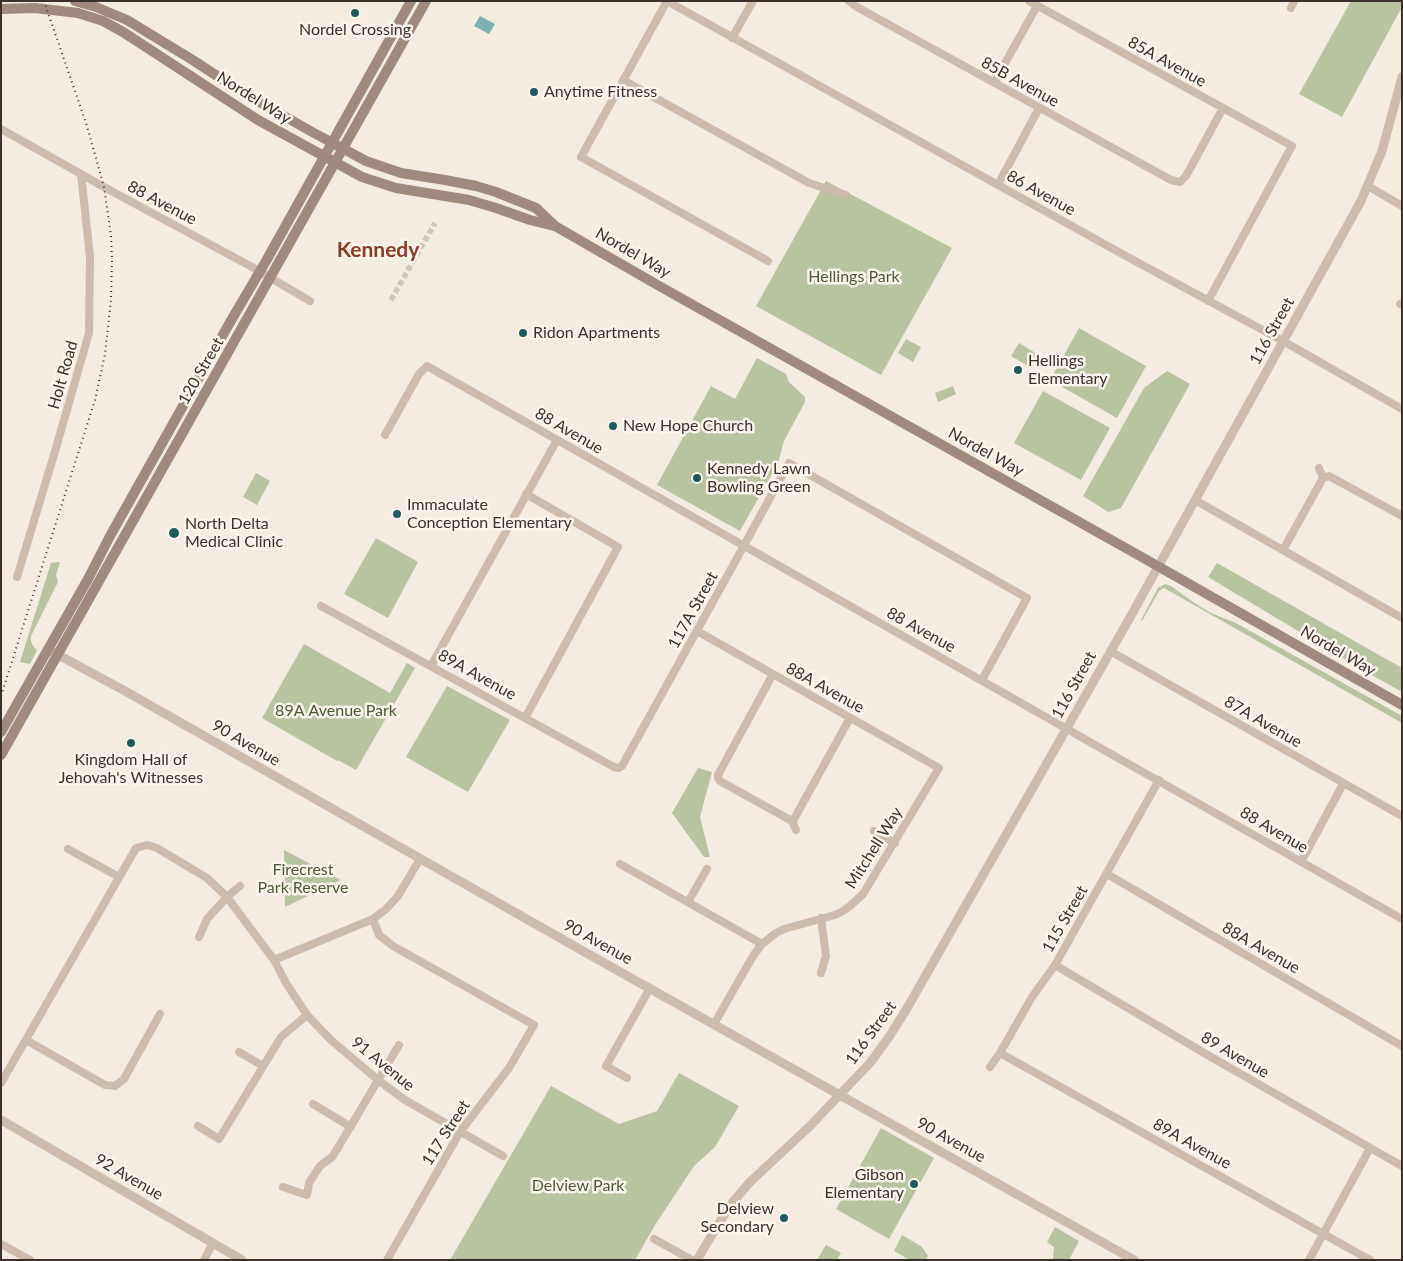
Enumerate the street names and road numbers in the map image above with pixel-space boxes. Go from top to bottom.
street label: 85A Avenue [1125,33,1209,91]
street label: 85B Avenue [978,53,1062,111]
street label: Nordel Way [214,68,294,128]
street label: 86 Avenue [1003,166,1079,220]
street label: 88 Avenue [124,177,200,229]
street label: Nordel Way [592,224,674,282]
street label: 116 Street [1246,294,1298,368]
street label: 120 Street [174,334,228,408]
street label: Holt Road [44,339,82,411]
street label: 88 Avenue [531,404,607,458]
street label: Nordel Way [945,423,1027,481]
street label: 117A Street [664,568,722,652]
street label: 88 Avenue [883,603,959,657]
street label: Nordel Way [1297,622,1379,680]
street label: 89A Avenue [435,646,519,704]
street label: 116 Street [1048,648,1100,722]
street label: 88A Avenue [783,659,867,717]
street label: 87A Avenue [1221,692,1305,752]
street label: 90 Avenue [208,716,284,770]
street label: 88 Avenue [1236,803,1312,857]
street label: Mitchell Way [841,804,907,892]
street label: 115 Street [1038,882,1092,956]
street label: 90 Avenue [560,915,636,969]
street label: 88A Avenue [1219,918,1303,978]
street label: 116 Street [841,997,901,1069]
street label: 89 Avenue [1197,1028,1273,1082]
street label: 91 Avenue [348,1033,418,1095]
street label: 117 Street [418,1097,474,1169]
street label: 90 Avenue [913,1113,989,1167]
street label: 89A Avenue [1150,1115,1234,1173]
street label: 92 Avenue [91,1150,167,1204]

